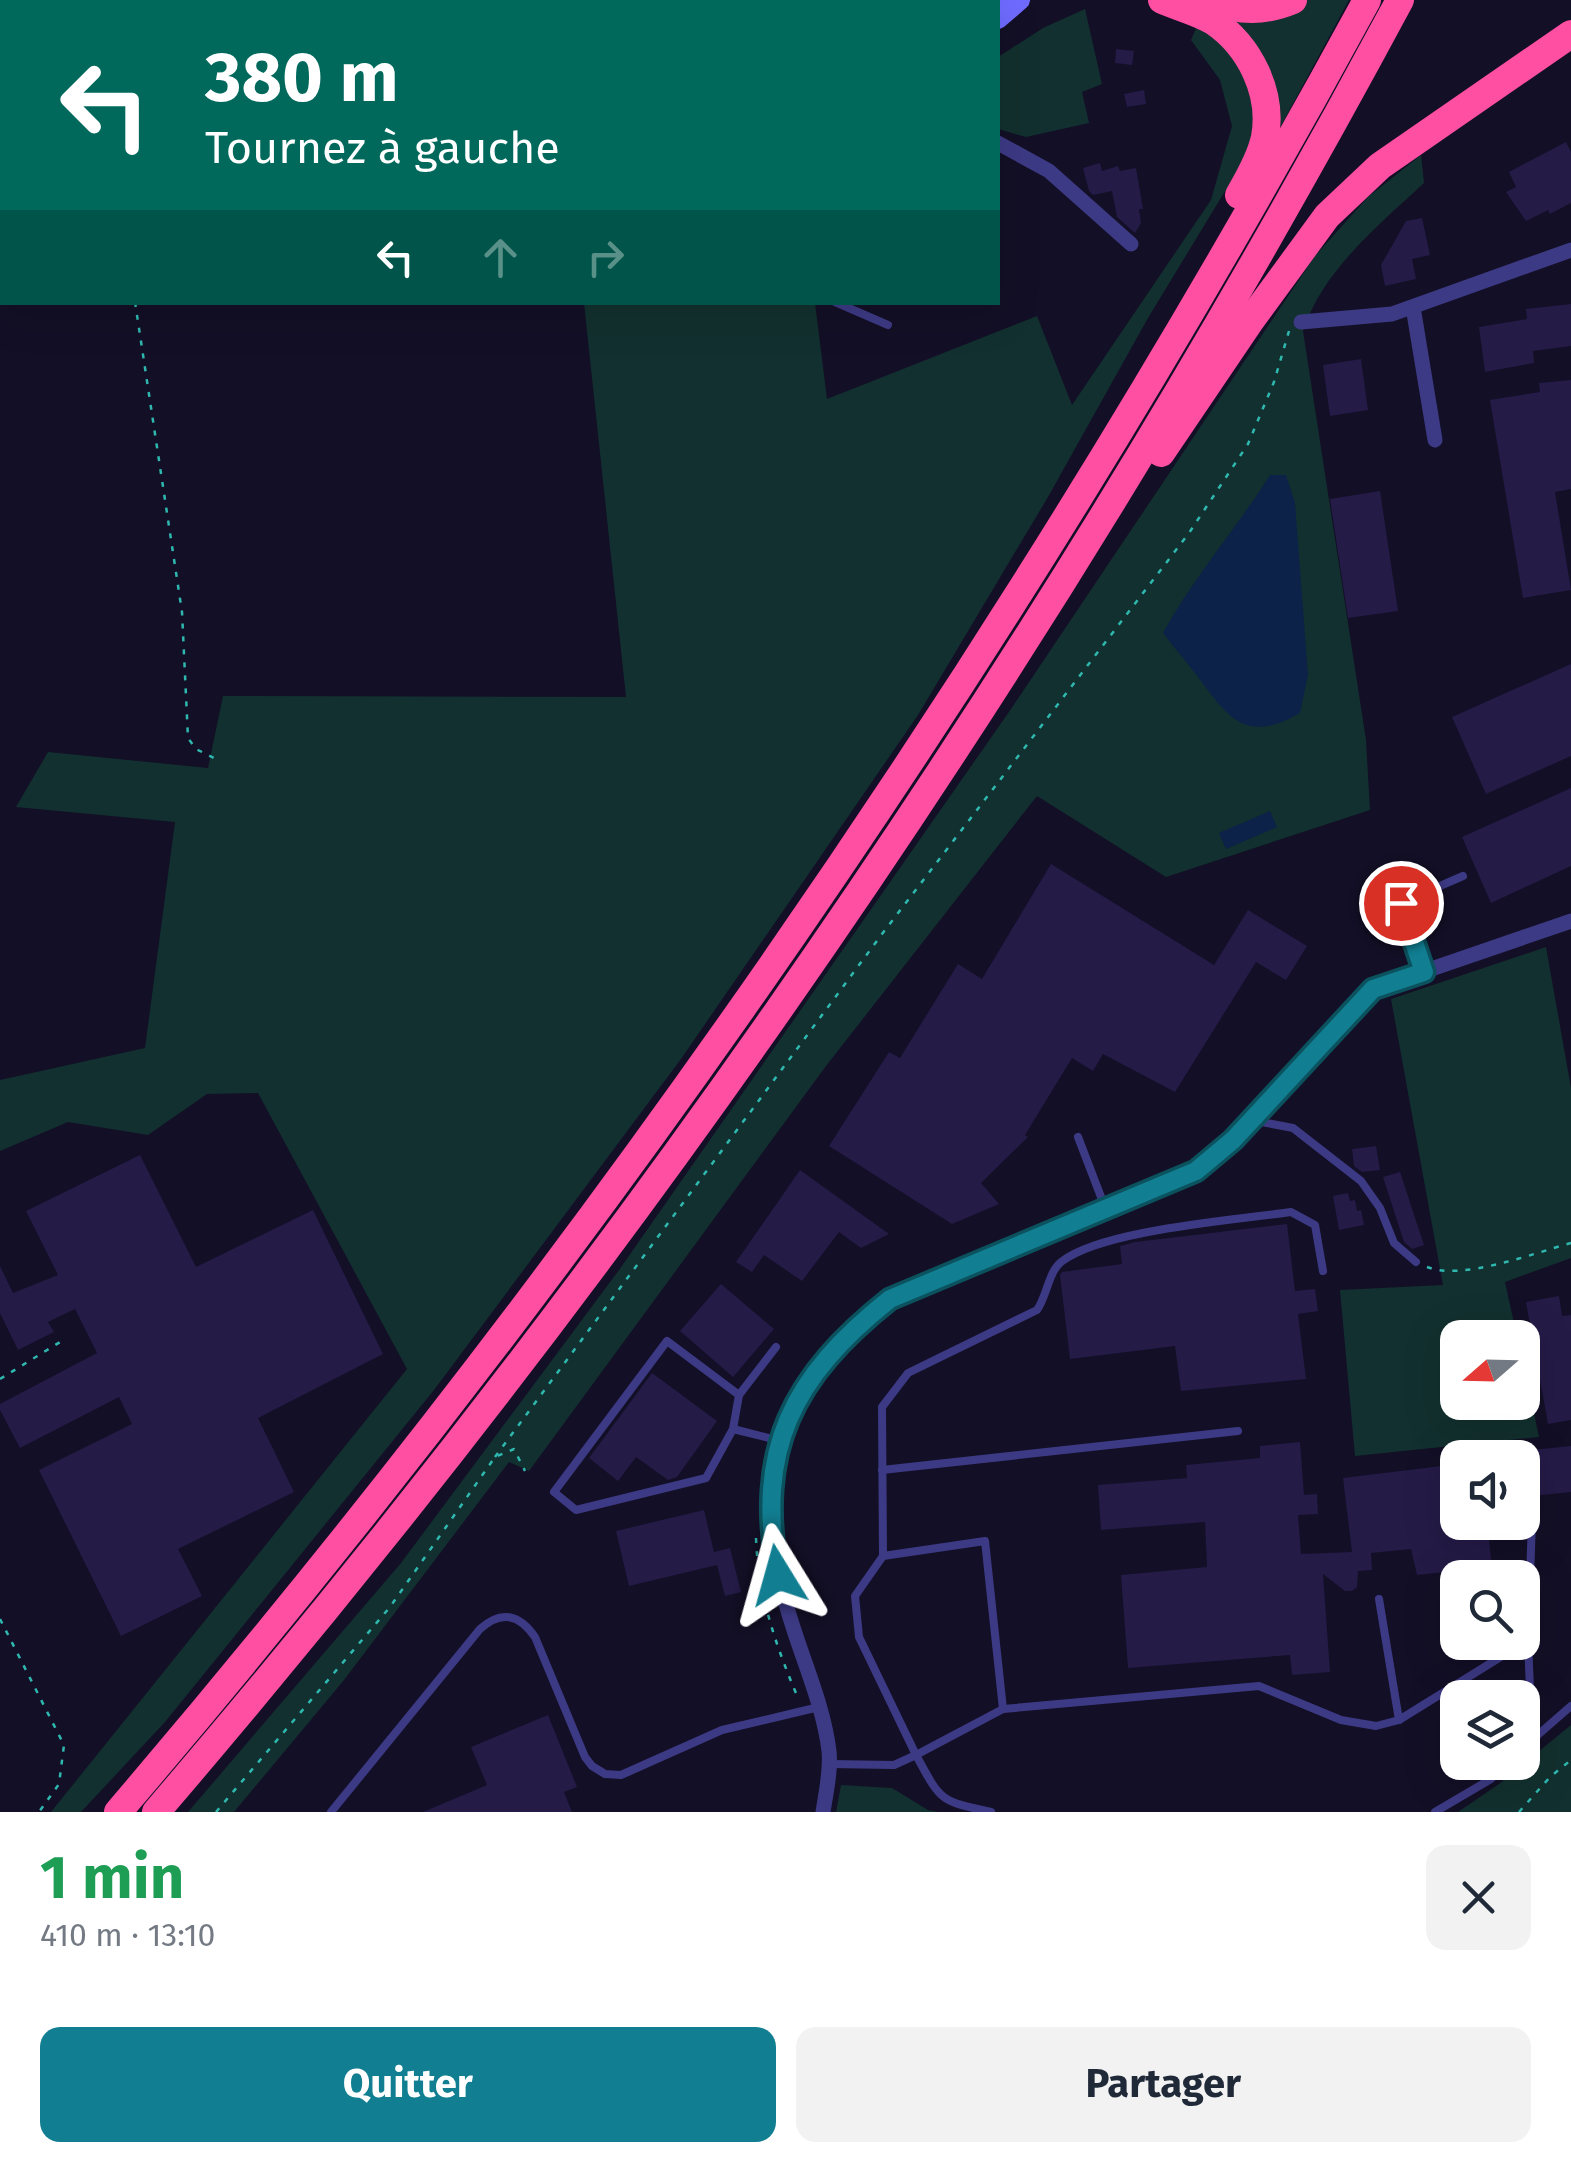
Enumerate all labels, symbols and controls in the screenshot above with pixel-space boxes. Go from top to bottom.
text: 380 m [205,36,399,120]
icon: left [40,40,170,170]
text: Tournez à gauche [205,121,560,175]
icon: left [368,230,423,285]
icon: ahead [473,230,528,285]
icon: right [578,230,633,285]
pin [1359,861,1444,946]
icon: arrive [1374,876,1429,931]
north arrow [1440,1320,1540,1420]
map controls [1440,1320,1540,1780]
button: sound [1440,1440,1540,1540]
position arrow [726,1523,830,1627]
button: search [1440,1560,1540,1660]
button: layers [1440,1680,1540,1780]
text: 1 min [40,1842,184,1914]
button: close [1426,1845,1531,1950]
text: 410 m · 13:10 [40,1916,215,1954]
button: Quitter [40,2027,776,2142]
button: Partager [796,2027,1531,2142]

